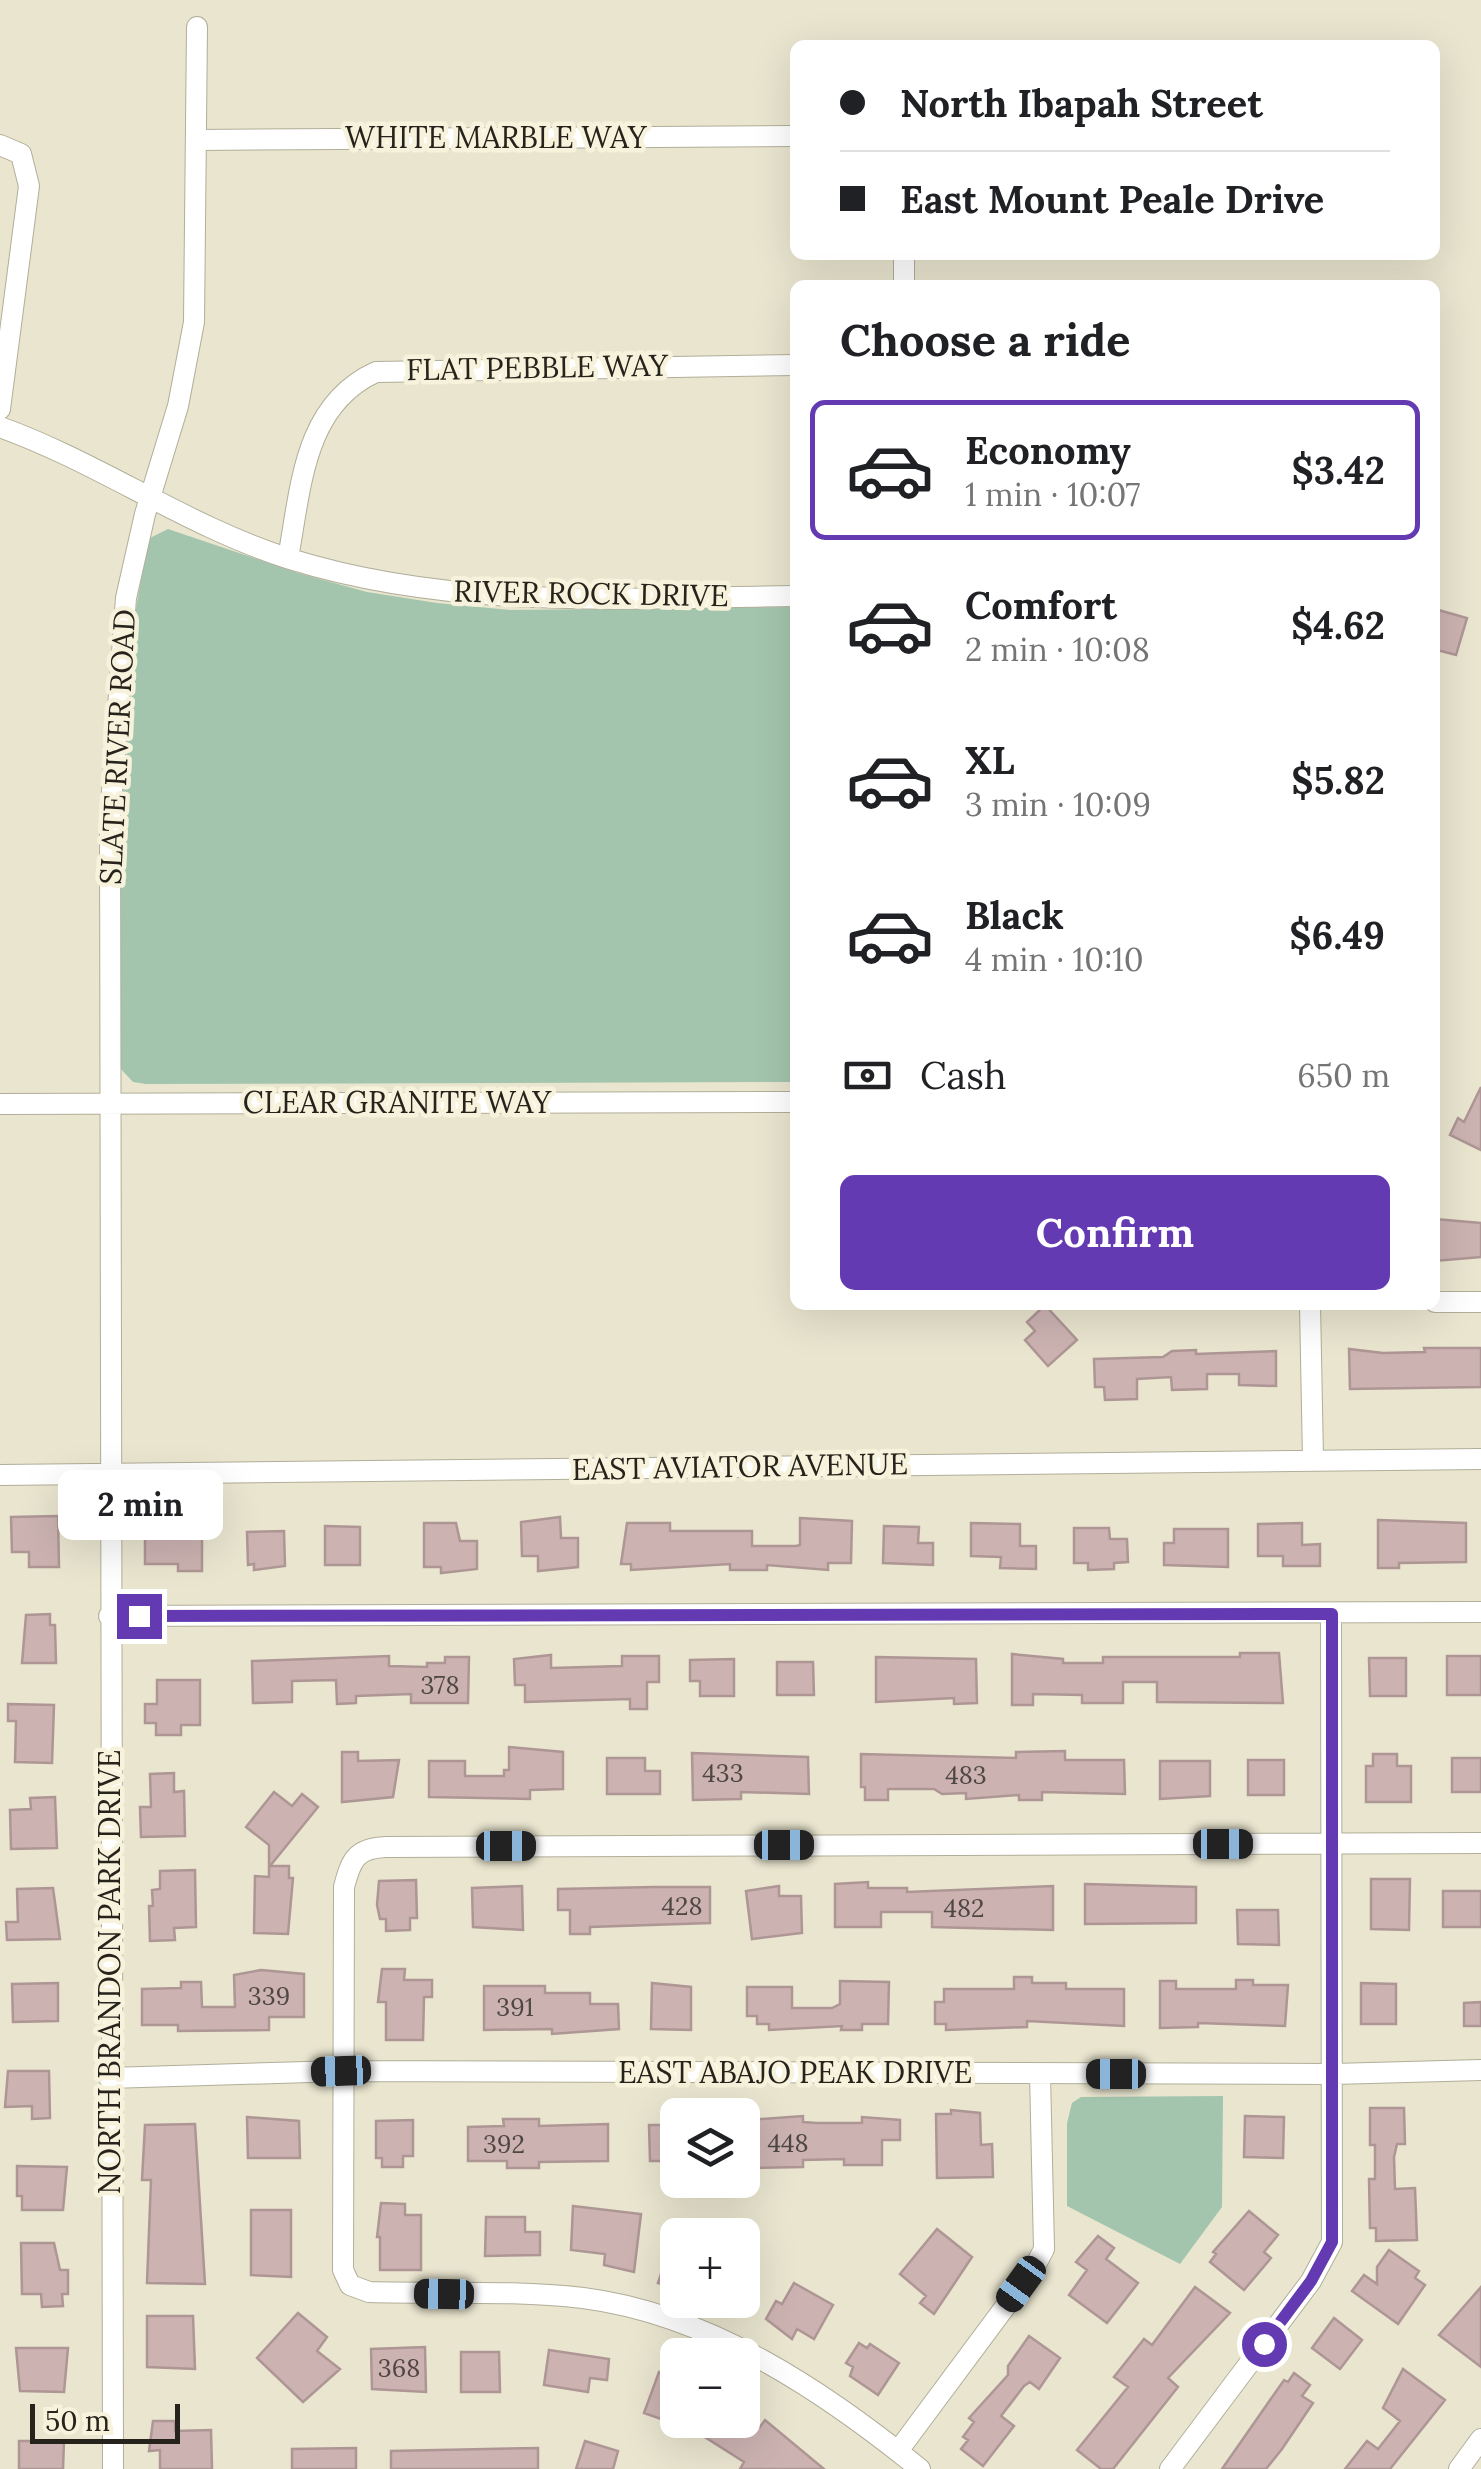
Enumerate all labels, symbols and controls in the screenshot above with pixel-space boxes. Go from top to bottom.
text: North Ibapah Street [900,79,1263,127]
street label: WHITE MARBLE WAY [345,118,648,156]
text: East Mount Peale Drive [900,175,1324,223]
text: Choose a ride [840,311,1130,368]
street label: FLAT PEBBLE WAY [406,346,669,388]
icon: car [845,425,935,515]
text: Economy [965,426,1131,474]
text: $3.42 [1291,446,1385,494]
text: 1 min · 10:07 [965,474,1140,515]
street label: RIVER ROCK DRIVE [453,572,729,614]
icon: car [845,580,935,670]
text: Comfort [965,581,1117,629]
text: $4.62 [1291,601,1385,649]
street label: SLATE RIVER ROAD [91,608,143,886]
text: 2 min · 10:08 [965,629,1150,670]
icon: car [845,735,935,825]
text: XL [965,736,1015,784]
text: $5.82 [1291,756,1385,804]
text: 3 min · 10:09 [965,784,1151,825]
icon: car [845,890,935,980]
text: Black [965,891,1064,939]
text: $6.49 [1289,911,1385,959]
text: 4 min · 10:10 [965,939,1144,980]
icon: cash [840,1048,895,1103]
text: Cash [920,1051,1007,1099]
text: 650 m [1297,1055,1390,1096]
street label: CLEAR GRANITE WAY [243,1083,552,1121]
button: Confirm [840,1175,1390,1290]
street label: EAST AVIATOR AVENUE [572,1444,908,1488]
callout: 2 min [56,1471,222,1541]
text: 2 min [98,1484,183,1525]
route end [117,1594,162,1639]
house number: 378 [421,1669,459,1701]
street label: NORTH BRANDON PARK DRIVE [90,1750,128,2194]
house number: 433 [702,1757,744,1789]
house number: 483 [945,1759,987,1791]
car [1193,1829,1253,1859]
car [754,1830,814,1860]
car [476,1831,536,1861]
house number: 428 [661,1890,703,1922]
house number: 482 [943,1892,985,1924]
house number: 339 [248,1980,290,2012]
house number: 391 [496,1991,534,2023]
street label: EAST ABAJO PEAK DRIVE [618,2053,972,2091]
car [310,2055,372,2087]
car [1086,2059,1146,2089]
map controls [660,2098,760,2438]
button: layers [660,2098,760,2198]
house number: 448 [767,2127,809,2159]
house number: 392 [483,2128,525,2160]
button: + [660,2218,760,2318]
car [991,2251,1051,2317]
car [414,2278,474,2310]
route start [1242,2322,1287,2367]
button: − [660,2338,760,2438]
house number: 368 [378,2352,420,2384]
scale bar [30,2399,180,2444]
text: 50 m [45,2403,110,2439]

